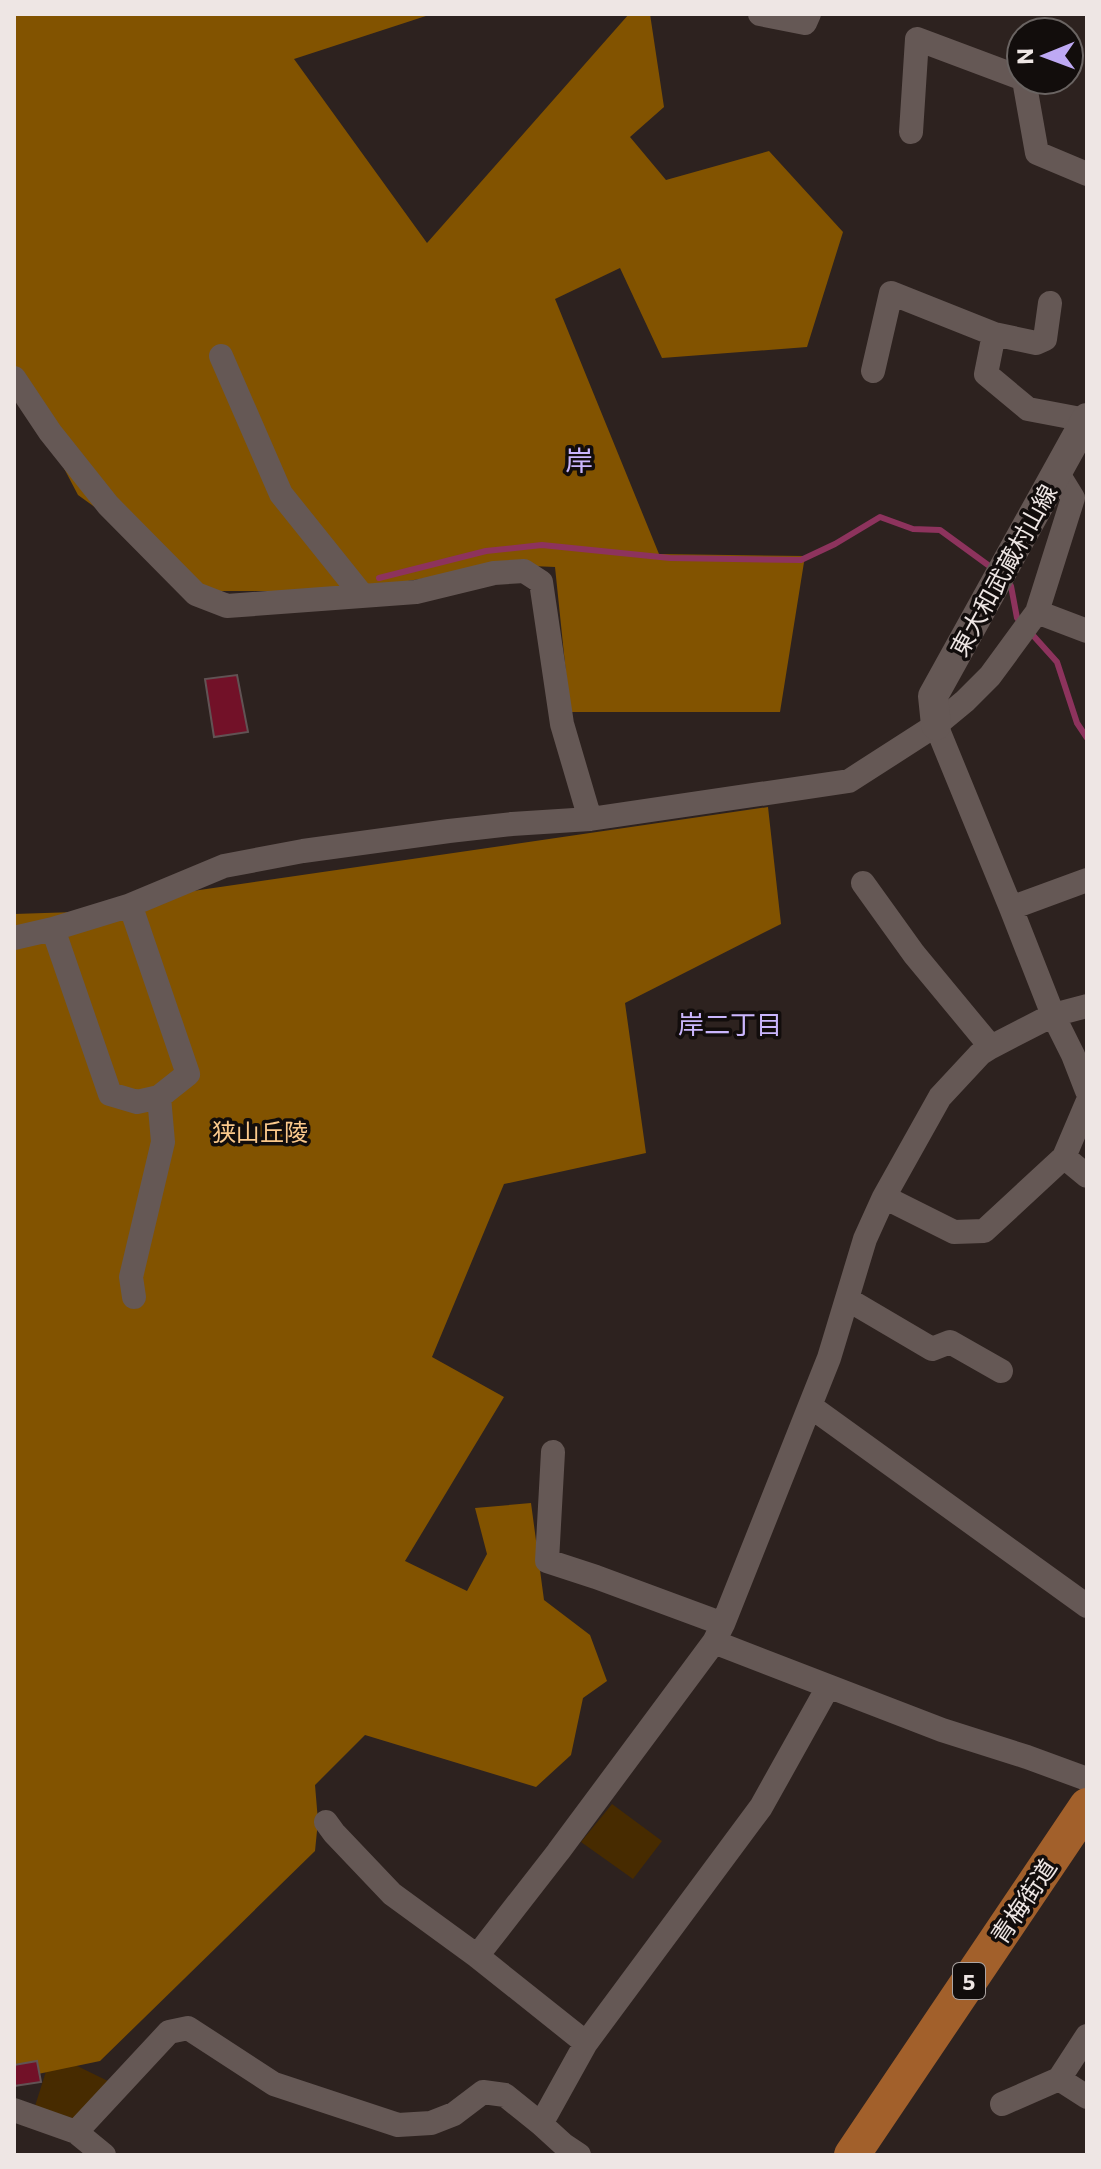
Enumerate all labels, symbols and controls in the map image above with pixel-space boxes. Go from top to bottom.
north arrow [1005,16,1085,96]
text: N [1011,48,1038,65]
district label: 岸 [565,443,593,477]
street label: 東大和武蔵村山線 [944,479,1062,661]
district label: 岸二丁目 [678,1008,782,1039]
park label: 狭山丘陵 [212,1117,308,1146]
street label: 青梅街道 [984,1853,1062,1949]
road number: 5 [953,1963,985,1999]

